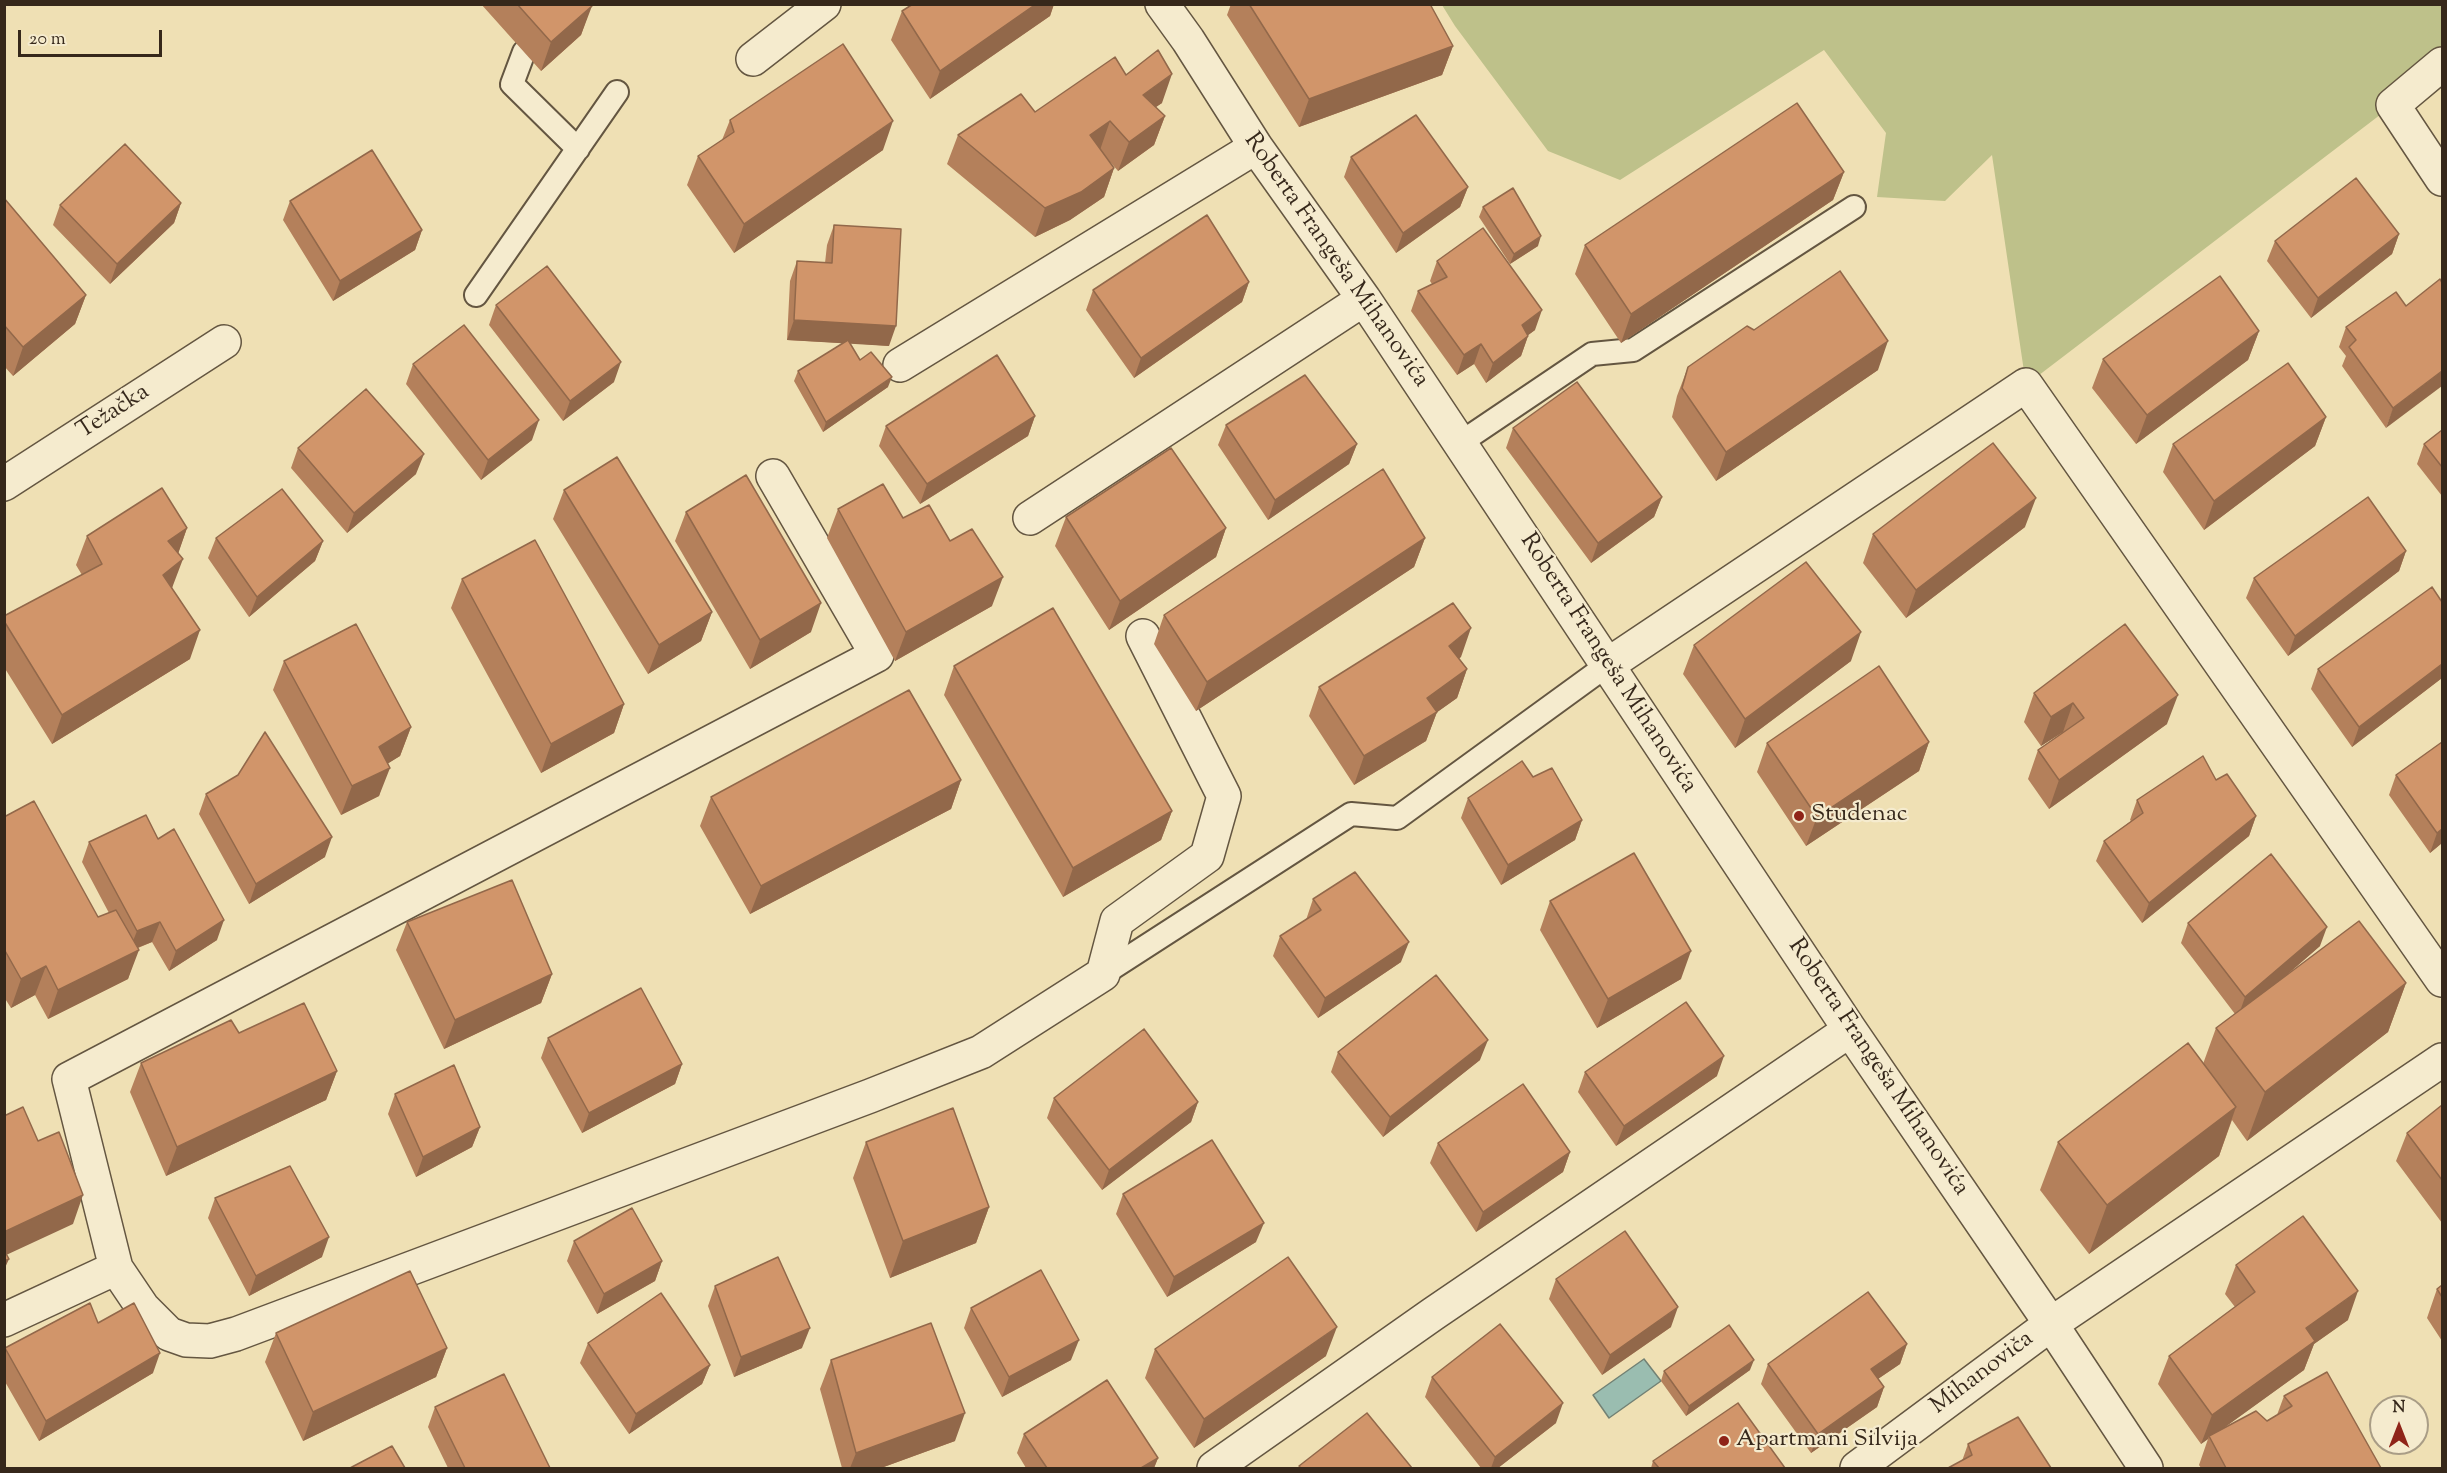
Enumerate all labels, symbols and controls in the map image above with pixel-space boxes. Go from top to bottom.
scale bar [21,18,165,56]
text: 20 m [29,27,66,53]
street label: Roberta Frangeša Mihanovića [1236,128,1434,394]
street label: Težačka [72,379,156,447]
street label: Roberta Frangeša Mihanovića [1512,529,1702,799]
place label: Studenac [1811,802,1908,830]
marker: Studenac [1792,809,1806,823]
street label: Roberta Frangeša Mihanovića [1780,934,1974,1202]
street label: Mihanoviča [1926,1326,2040,1422]
north arrow [2369,1395,2429,1455]
text: N [2393,1397,2405,1420]
place label: Apartmani Silvija [1736,1427,1918,1455]
marker: Apartmani Silvija [1717,1434,1731,1448]

